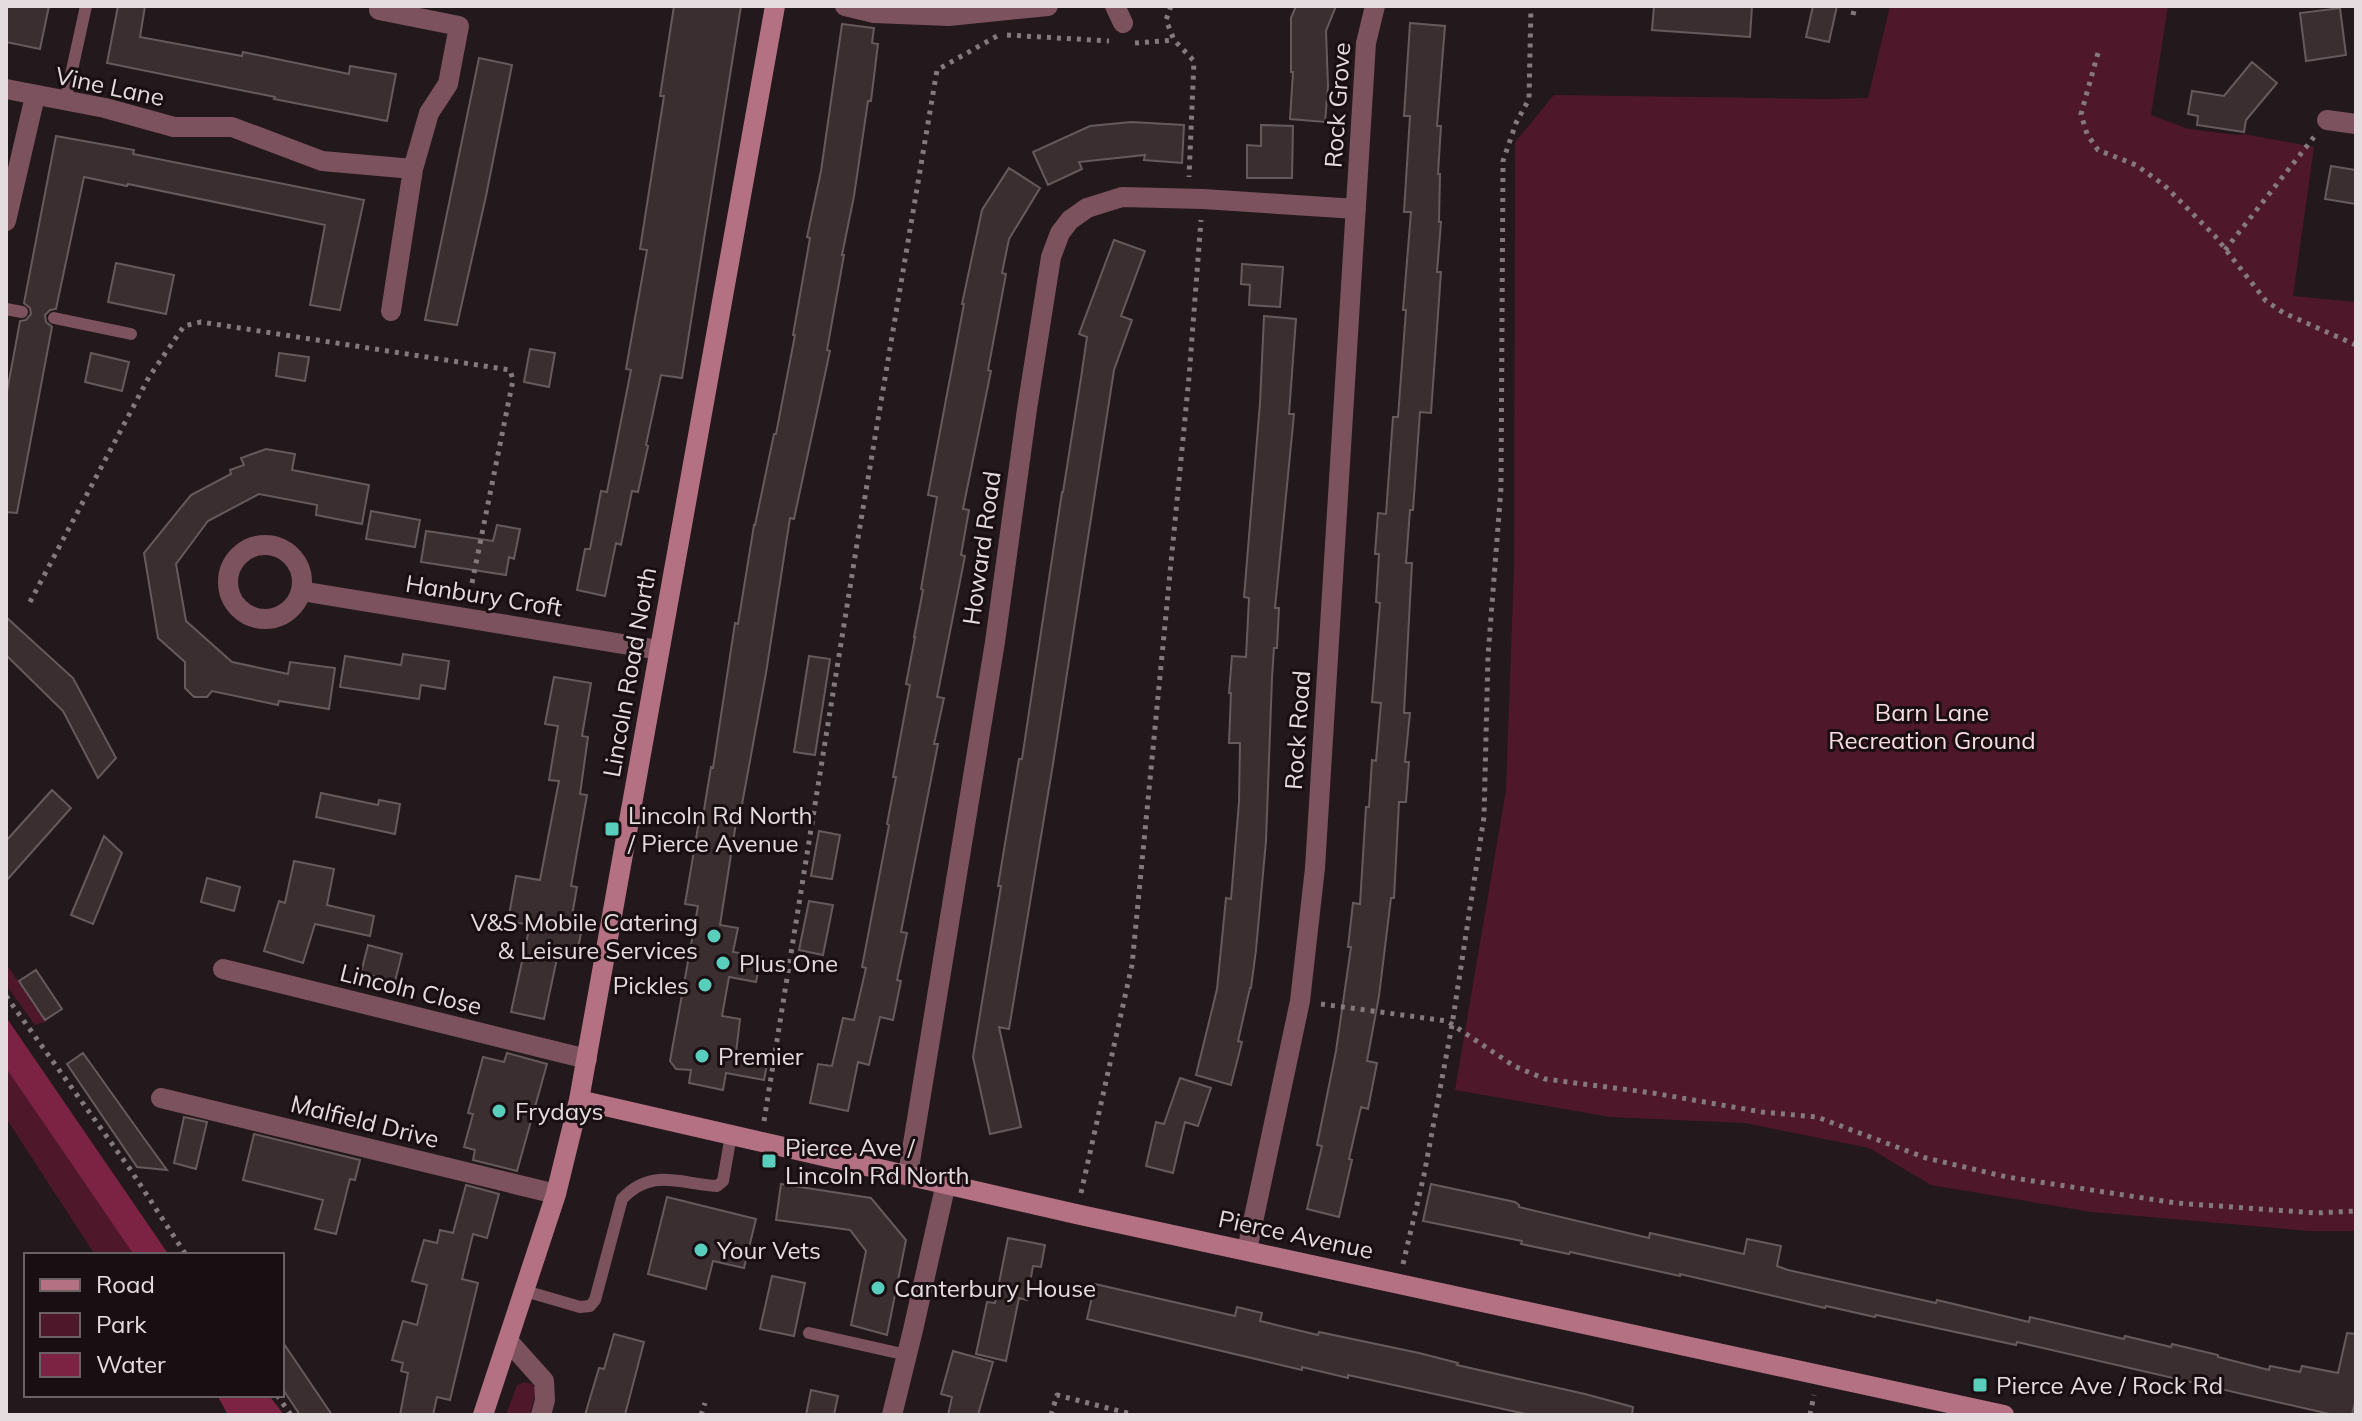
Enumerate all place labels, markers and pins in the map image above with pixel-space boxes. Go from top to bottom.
place label: Lincoln Rd North / Pierce Avenue [627,800,813,858]
marker: Lincoln Rd North / Pierce Avenue [603,820,621,838]
place label: V&S Mobile Catering & Leisure Services [470,907,698,965]
marker: V&S Mobile Catering & Leisure Services [705,927,723,945]
place label: Plus One [739,948,838,978]
marker: Plus One [714,954,732,972]
place label: Pickles [613,970,689,1000]
marker: Pickles [696,976,714,994]
place label: Premier [718,1041,804,1071]
marker: Premier [693,1047,711,1065]
place label: Frydays [515,1096,603,1126]
marker: Frydays [490,1102,508,1120]
place label: Pierce Ave / Lincoln Rd North [785,1132,970,1190]
marker: Pierce Ave / Lincoln Rd North [760,1152,778,1170]
place label: Your Vets [716,1235,821,1265]
marker: Your Vets [692,1241,710,1259]
place label: Canterbury House [894,1273,1096,1303]
marker: Canterbury House [869,1279,887,1297]
place label: Pierce Ave / Rock Rd [1996,1370,2223,1400]
marker: Pierce Ave / Rock Rd [1971,1376,1989,1394]

